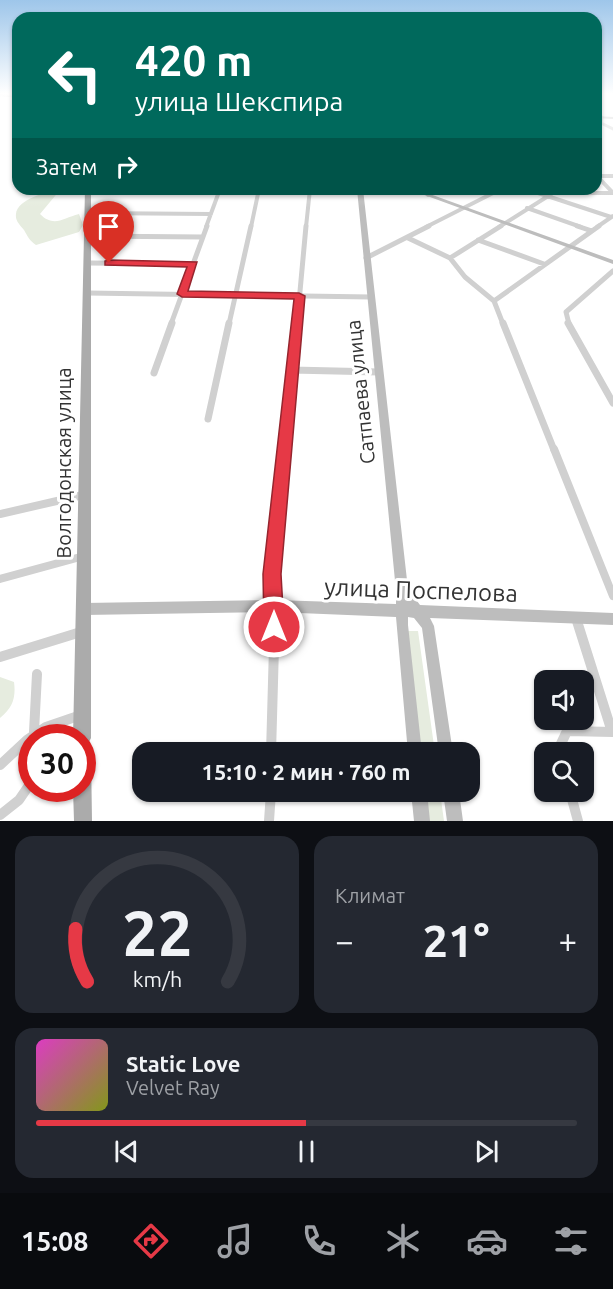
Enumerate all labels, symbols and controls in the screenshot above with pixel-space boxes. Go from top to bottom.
icon: left [36,36,114,114]
text: 420 m [135,37,252,84]
text: улица Шекспира [135,86,343,116]
icon: right [110,150,143,183]
text: Затем [36,154,98,179]
pin [83,201,134,263]
icon: arrive [92,210,125,243]
street label: Сатпаева улица [341,319,379,465]
street label: Волгодонская улица [52,368,75,558]
street label: улица Поспелова [324,573,518,607]
position arrow [242,595,306,659]
map controls [534,670,594,802]
button: sound [534,670,594,730]
speed limit sign: 30 [18,724,96,802]
button: search [534,742,594,802]
text: 15:10 · 2 мин · 760 m [202,759,410,784]
text: Климат [335,884,405,907]
text: 22 [122,898,192,968]
text: 21° [423,915,489,966]
text: − [335,922,354,959]
text: + [558,922,577,959]
text: km/h [132,967,182,991]
text: Static Love [126,1051,241,1076]
text: Velvet Ray [126,1076,220,1099]
icon: previous [110,1135,143,1168]
icon: pause [290,1135,323,1168]
icon: next [470,1135,503,1168]
icon: directions [130,1220,172,1262]
icon: music [214,1220,256,1262]
icon: phone [298,1220,340,1262]
icon: climate [382,1220,424,1262]
icon: car [466,1220,508,1262]
icon: filters [550,1220,592,1262]
text: 15:08 [21,1226,89,1256]

